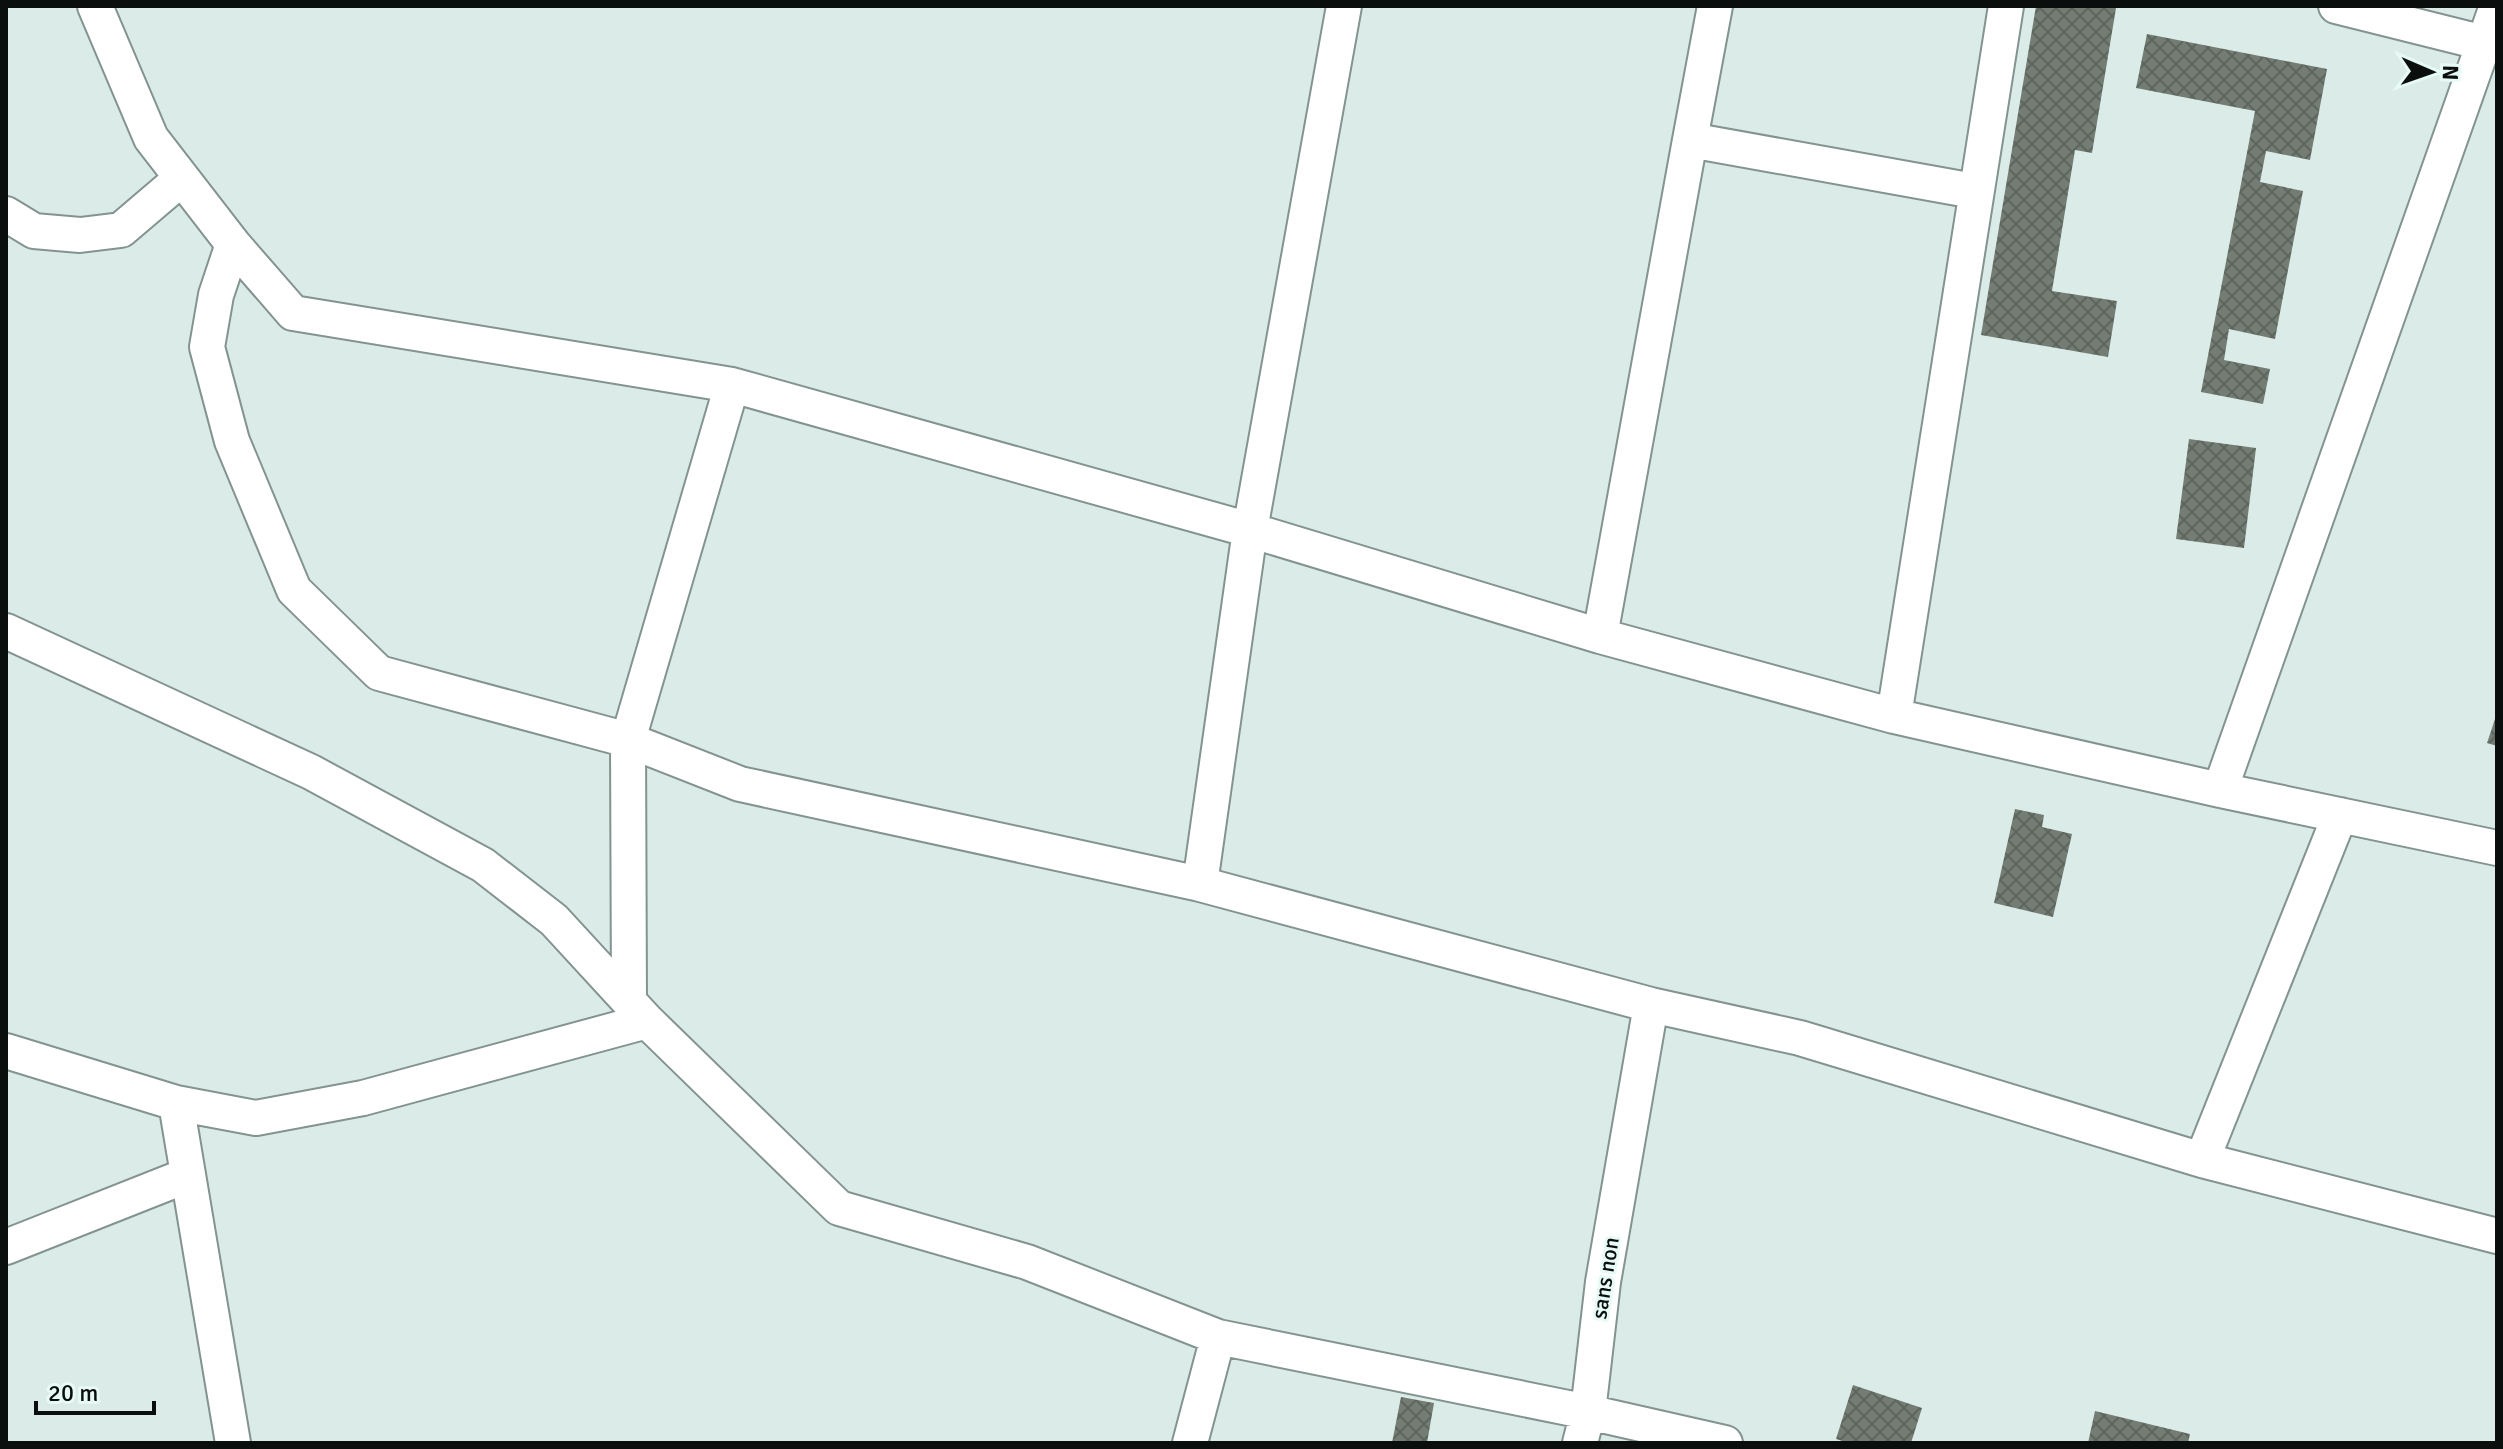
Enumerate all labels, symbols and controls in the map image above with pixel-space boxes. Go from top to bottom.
north arrow [2391,32,2471,112]
text: N [2437,65,2464,81]
street label: sans non [1585,1235,1625,1321]
scale bar [36,1365,154,1415]
text: 20 m [48,1378,98,1408]

